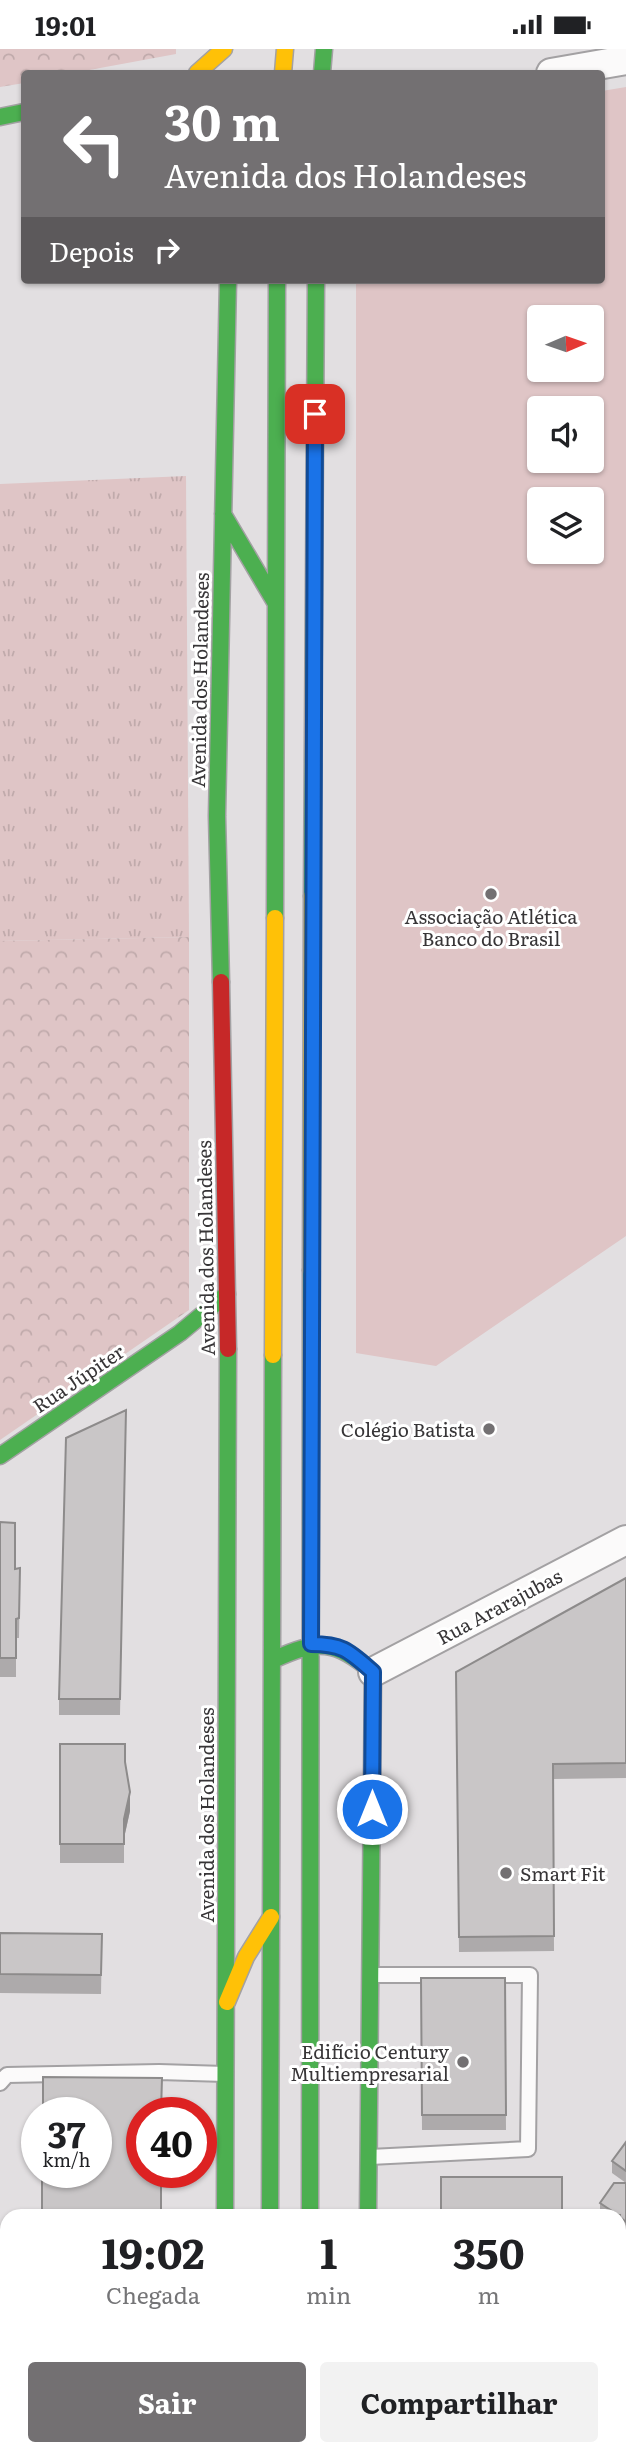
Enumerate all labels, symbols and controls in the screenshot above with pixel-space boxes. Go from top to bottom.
text: 19:01 [35,5,96,44]
text: 30 m [164,83,280,156]
icon: left [49,98,140,189]
text: Avenida dos Holandeses [164,150,526,198]
text: Depois [49,231,134,270]
icon: right [148,231,186,269]
north arrow [527,305,604,381]
map controls [527,305,604,564]
pin [285,384,345,444]
icon: arrive [296,395,334,433]
button: sound [527,396,604,473]
button: layers [527,487,604,564]
street label: Avenida dos Holandeses [183,572,215,788]
marker: Associação Atlética Banco do Brasil [483,886,499,902]
place label: Associação Atlética Banco do Brasil [404,902,578,952]
street label: Avenida dos Holandeses [189,1140,221,1356]
street label: Rua Júpiter [27,1337,129,1419]
place label: Colégio Batista [341,1415,476,1443]
marker: Colégio Batista [481,1421,497,1437]
street label: Rua Ararajubas [431,1561,567,1651]
street label: Avenida dos Holandeses [192,1707,220,1923]
position arrow [335,1772,409,1846]
place label: Smart Fit [520,1859,606,1887]
marker: Smart Fit [498,1865,514,1881]
place label: Edifício Century Multiempresarial [290,2037,449,2087]
marker: Edifício Century Multiempresarial [455,2054,471,2070]
speed limit sign: 40 [126,2097,217,2188]
text: 37 [48,2107,85,2159]
text: km/h [43,2146,90,2173]
text: 19:02 [101,2220,205,2282]
text: 1 [320,2220,337,2282]
text: 350 [453,2220,525,2282]
text: Chegada [106,2277,200,2311]
text: min [306,2277,351,2311]
text: m [477,2277,500,2311]
button: Sair [28,2362,306,2442]
button: Compartilhar [320,2362,598,2442]

